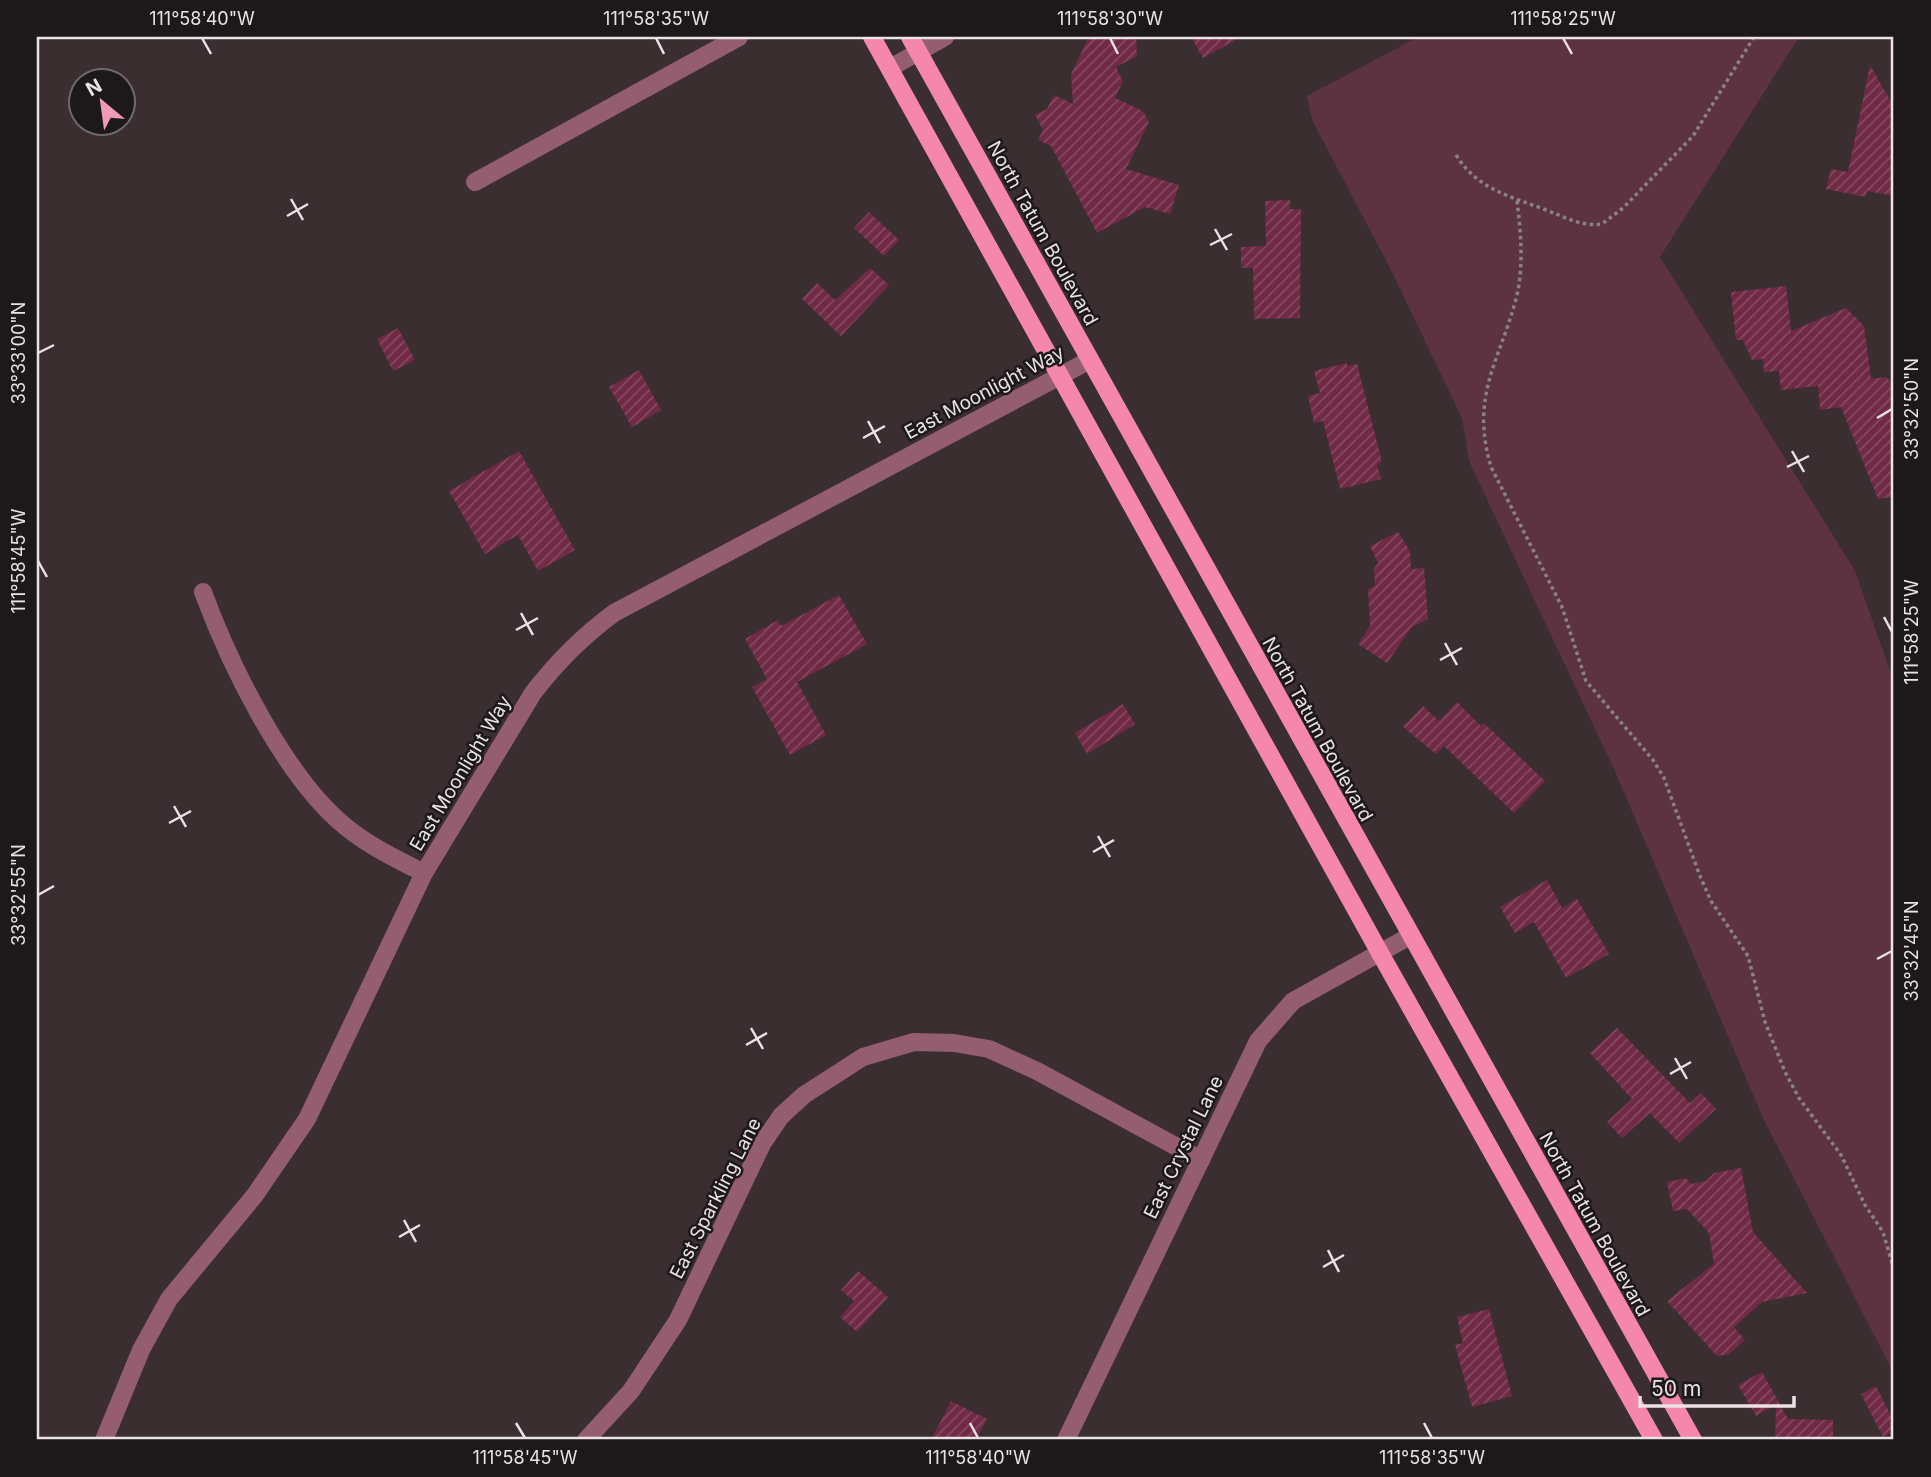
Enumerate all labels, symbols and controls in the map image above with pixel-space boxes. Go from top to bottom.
text: 111°58'40"W [149,8,255,29]
text: 111°58'35"W [603,8,709,29]
text: 111°58'30"W [1057,8,1163,29]
text: 111°58'25"W [1510,8,1616,29]
north arrow [66,66,136,136]
text: N [82,74,106,101]
street label: North Tatum Boulevard [982,137,1103,329]
text: 33°33'00"N [8,302,29,404]
street label: East Moonlight Way [901,341,1068,444]
text: 33°32'50"N [1901,358,1922,460]
text: 111°58'45"W [8,508,29,614]
text: 111°58'25"W [1901,579,1922,685]
street label: North Tatum Boulevard [1257,633,1378,825]
street label: East Moonlight Way [405,691,516,855]
text: 33°32'55"N [8,844,29,946]
text: 33°32'45"N [1901,900,1922,1002]
street label: East Crystal Lane [1139,1072,1228,1223]
street label: East Sparkling Lane [665,1114,766,1282]
street label: North Tatum Boulevard [1534,1128,1655,1320]
scale bar [1640,1365,1794,1409]
text: 50 m [1651,1376,1701,1401]
text: 111°58'45"W [472,1447,578,1468]
text: 111°58'40"W [925,1447,1031,1468]
text: 111°58'35"W [1379,1447,1485,1468]

